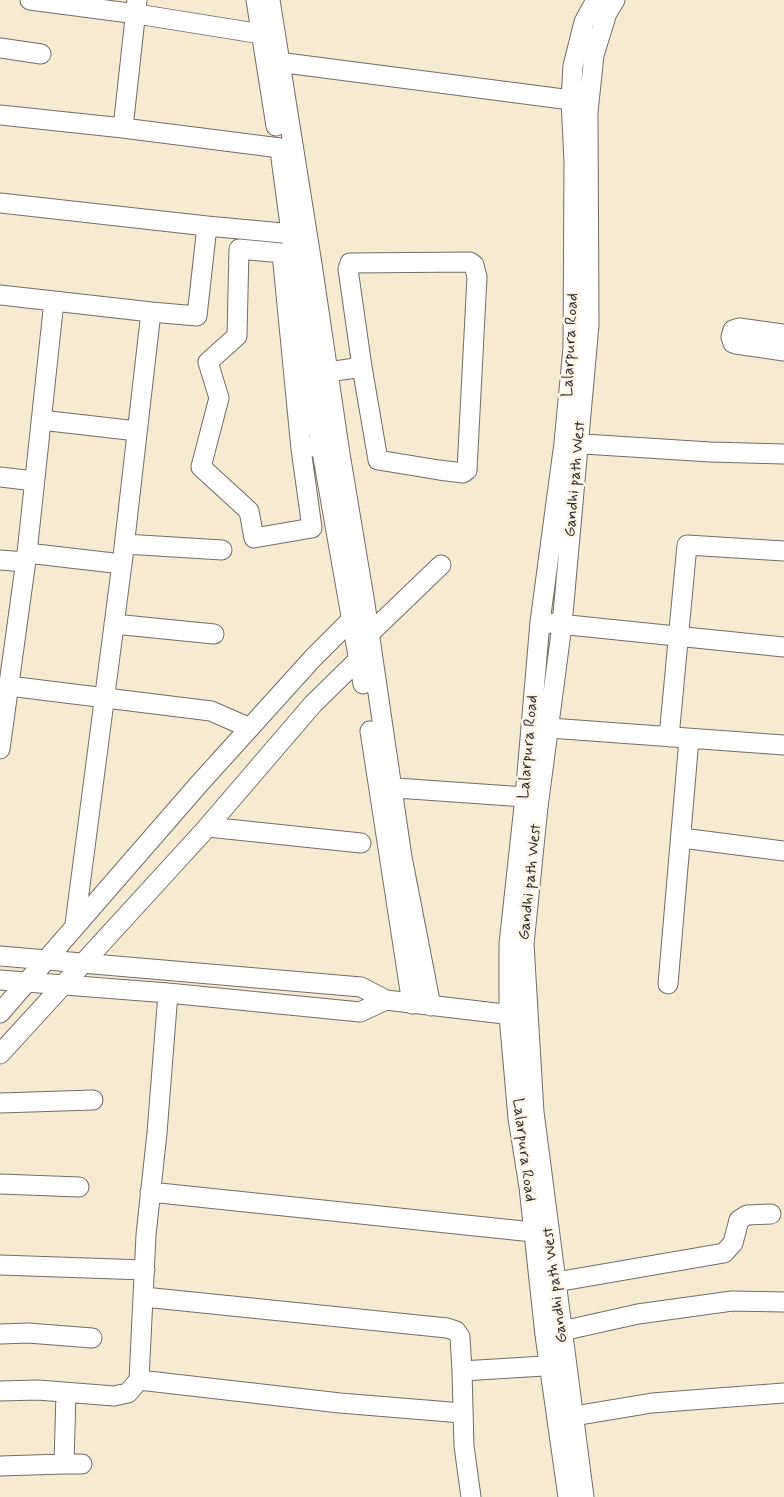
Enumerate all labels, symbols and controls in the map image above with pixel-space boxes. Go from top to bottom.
street label: Lalarpura Road [559,292,583,398]
street label: Gandhi path West [561,420,591,538]
street label: Lalarpura Road [515,694,543,800]
street label: Gandhi path West [515,823,547,941]
street label: Lalarpura Road [507,1097,539,1203]
street label: Gandhi path West [539,1226,573,1344]

